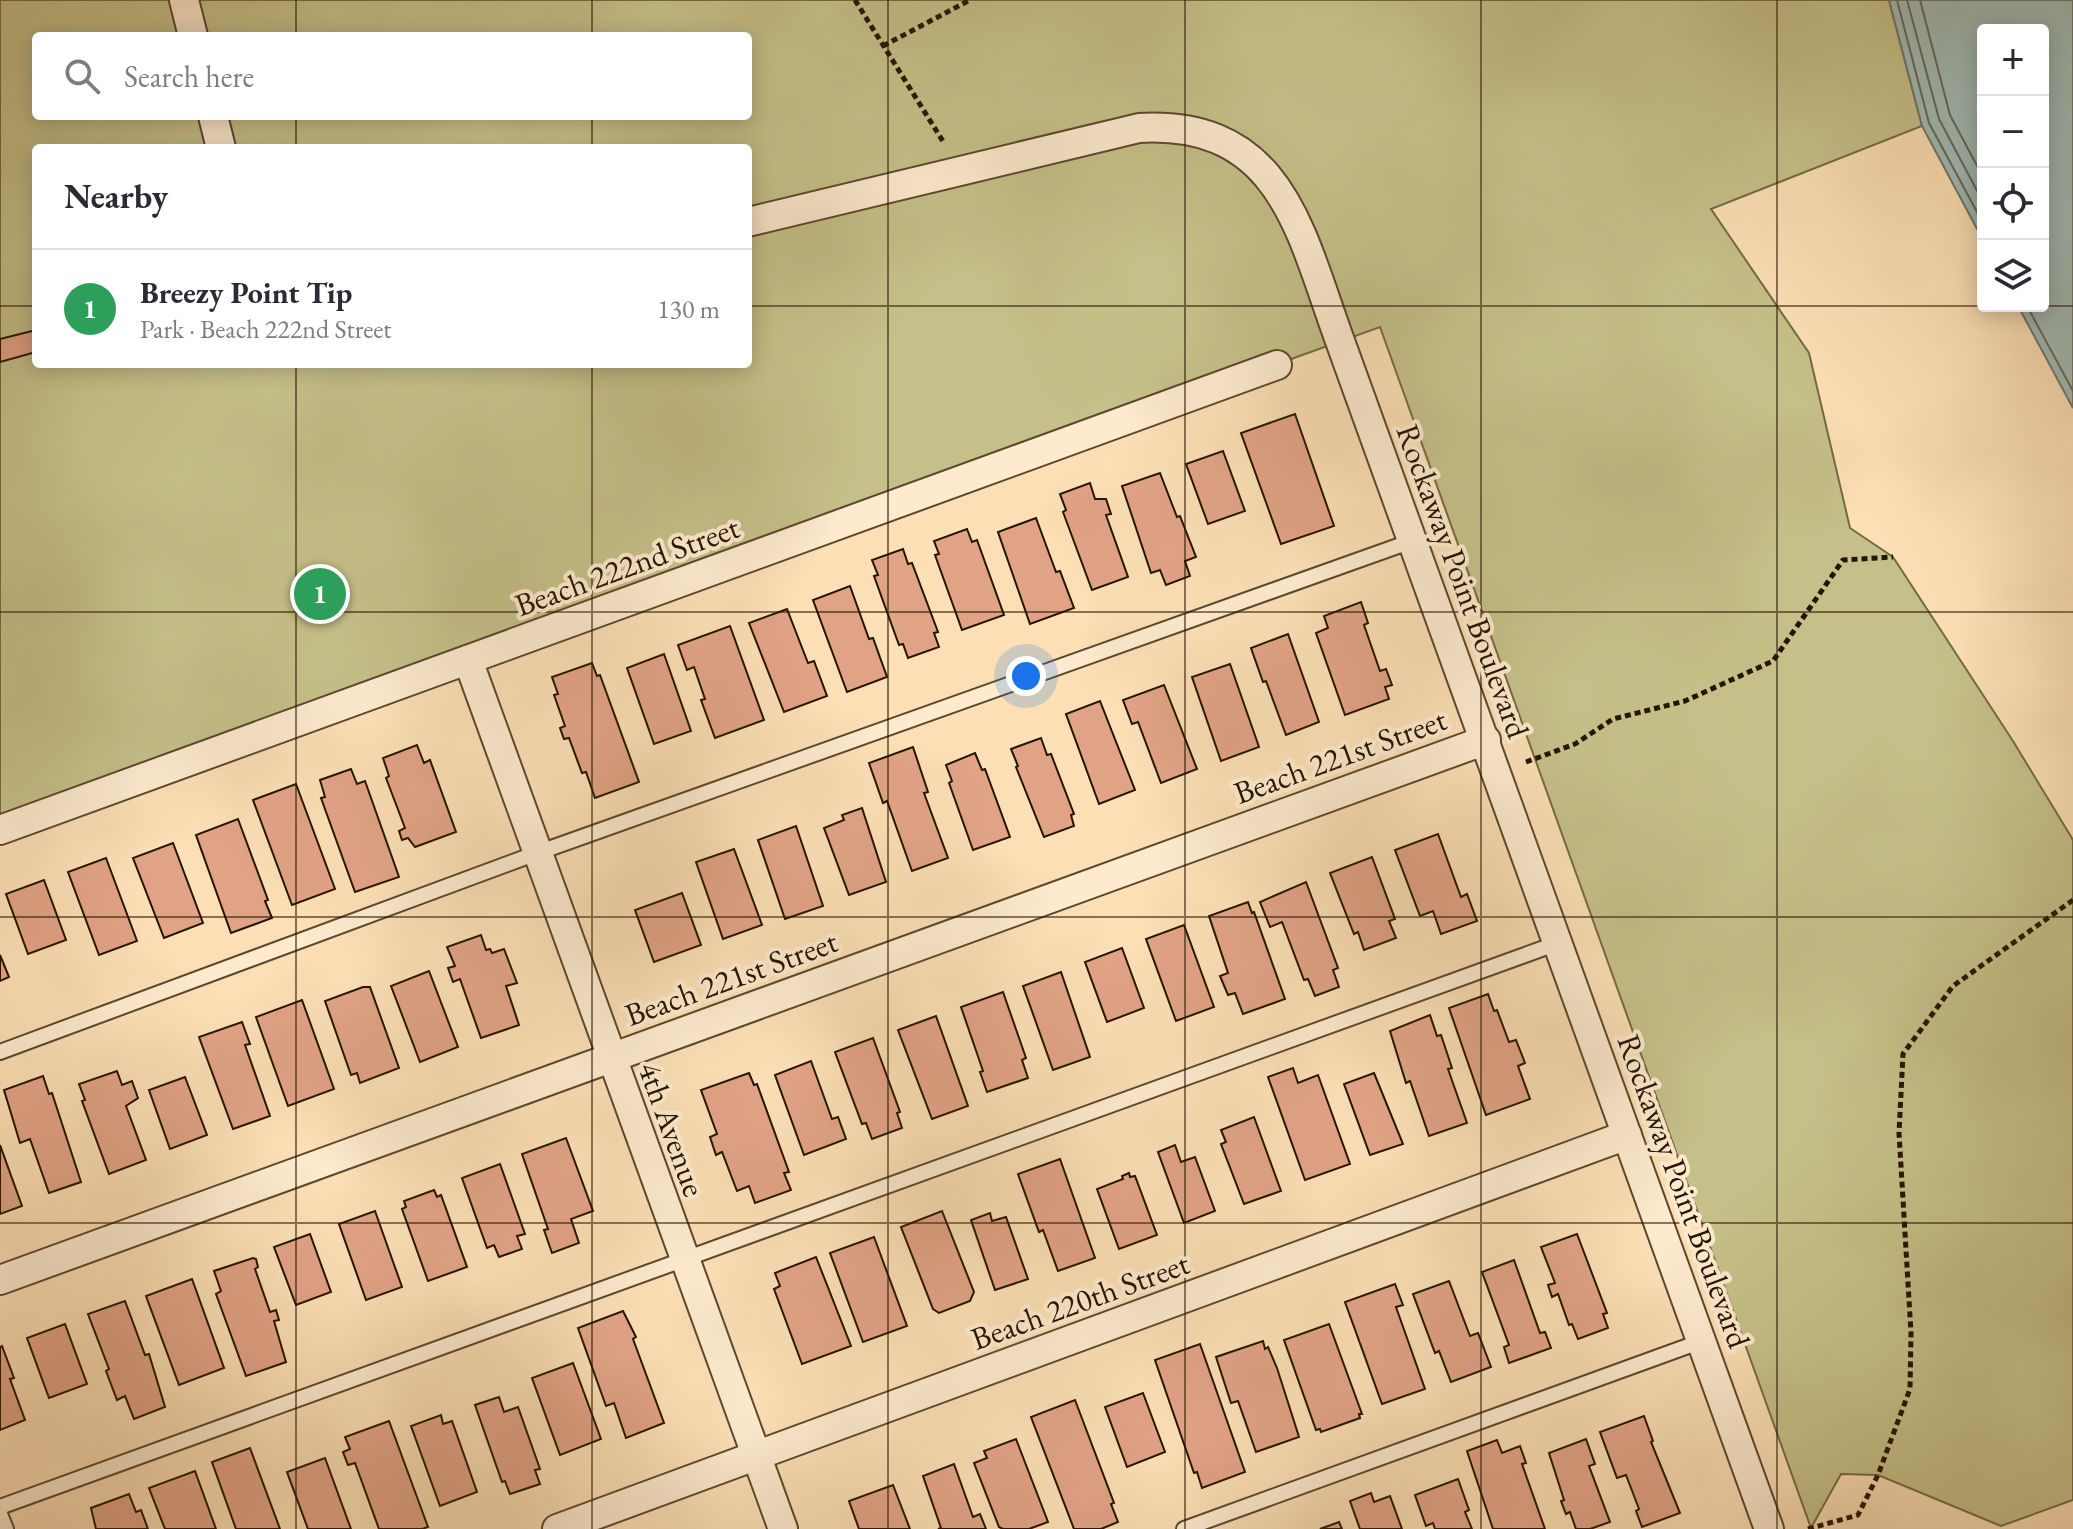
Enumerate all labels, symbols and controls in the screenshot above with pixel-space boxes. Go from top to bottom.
map controls [1977,24,2049,312]
button: + [1977,24,2049,96]
search box [32,32,752,120]
icon: search [60,54,104,98]
text: Search here [124,57,254,96]
button: − [1977,96,2049,168]
button: locate [1977,168,2049,240]
text: Nearby [64,174,168,218]
button: layers [1977,240,2049,312]
text: Breezy Point Tip [140,273,352,312]
text: 1 [83,292,97,326]
text: 130 m [657,292,720,326]
text: Park · Beach 222nd Street [140,312,392,346]
street label: Rockaway Point Boulevard [1387,418,1540,744]
street label: Beach 222nd Street [509,506,745,626]
pin: 1 [294,564,346,624]
your location [1006,656,1046,696]
street label: Beach 221st Street [1228,698,1452,814]
street label: Beach 221st Street [619,920,843,1036]
street label: Rockaway Point Boulevard [1608,1028,1761,1354]
street label: 4th Avenue [628,1056,716,1202]
street label: Beach 220th Street [965,1242,1195,1360]

